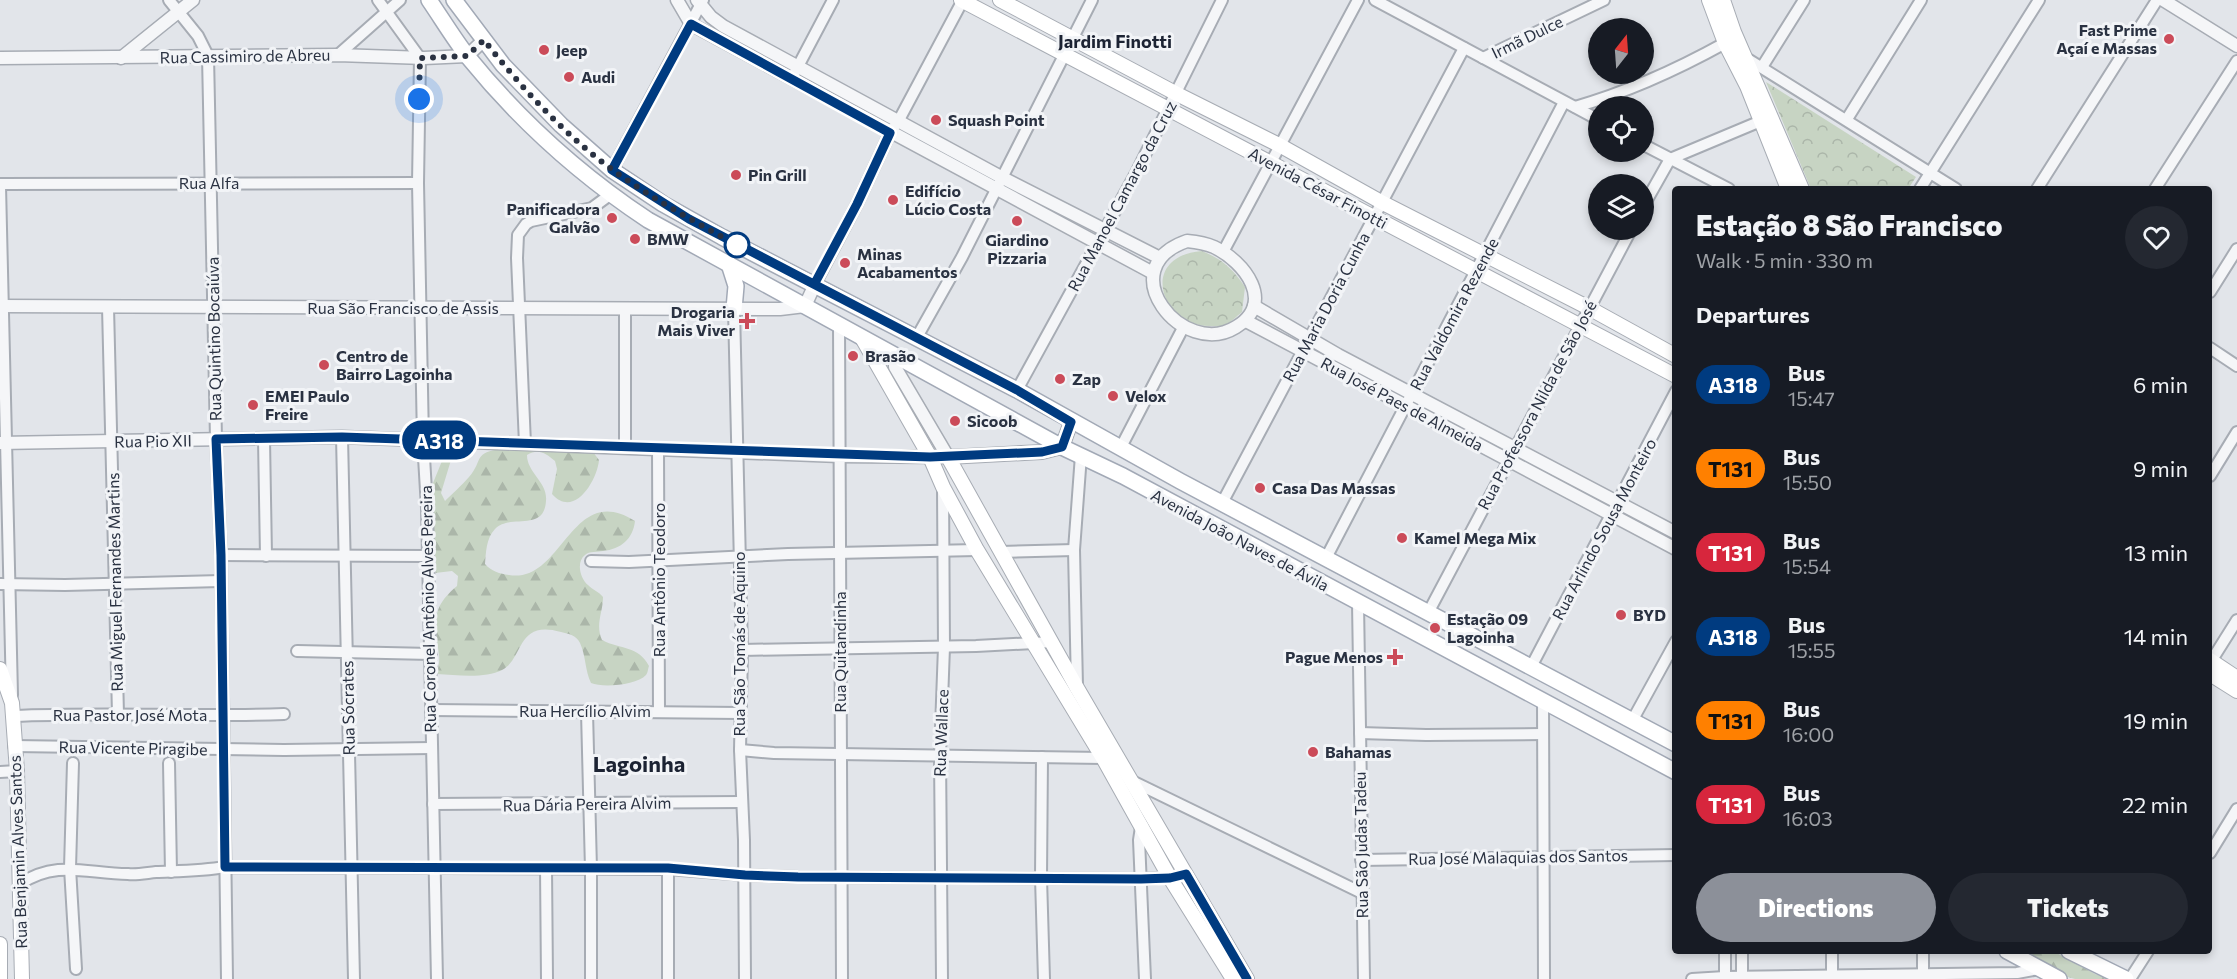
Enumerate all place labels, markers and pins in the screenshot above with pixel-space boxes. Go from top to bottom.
place label: Fast Prime Açaí e Massas [2056,20,2157,57]
marker: Fast Prime Açaí e Massas [2162,32,2176,46]
place label: Jeep [556,40,587,59]
marker: Jeep [537,43,551,57]
place label: Audi [581,67,615,86]
marker: Audi [562,70,576,84]
place label: Squash Point [948,110,1045,129]
marker: Squash Point [929,113,943,127]
place label: Pin Grill [748,165,807,184]
marker: Pin Grill [729,168,743,182]
place label: Edifício Lúcio Costa [905,181,991,218]
marker: Edifício Lúcio Costa [886,193,900,207]
place label: Panificadora Galvão [506,199,600,236]
marker: Panificadora Galvão [605,211,619,225]
marker: Giardino Pizzaria [1010,214,1024,228]
place label: BMW [647,229,689,248]
place label: Giardino Pizzaria [985,230,1049,267]
marker: BMW [628,232,642,246]
unlabelled marker [724,232,750,258]
place label: Minas Acabamentos [857,244,957,281]
marker: Minas Acabamentos [838,256,852,270]
place label: Drogaria Mais Viver [657,302,735,339]
marker: Drogaria Mais Viver [740,314,754,328]
place label: Centro de Bairro Lagoinha [336,346,452,383]
place label: Brasão [865,346,916,365]
marker: Brasão [846,349,860,363]
marker: Centro de Bairro Lagoinha [317,358,331,372]
place label: Zap [1072,369,1101,388]
marker: Zap [1053,372,1067,386]
place label: EMEI Paulo Freire [265,386,350,423]
place label: Velox [1125,386,1166,405]
marker: Velox [1106,389,1120,403]
marker: EMEI Paulo Freire [246,398,260,412]
place label: Sicoob [967,411,1017,430]
marker: Sicoob [948,414,962,428]
place label: Casa Das Massas [1272,478,1395,497]
marker: Casa Das Massas [1253,481,1267,495]
place label: Kamel Mega Mix [1414,528,1536,547]
marker: Kamel Mega Mix [1395,531,1409,545]
place label: BYD [1633,605,1666,624]
marker: BYD [1614,608,1628,622]
place label: Estação 09 Lagoinha [1447,609,1528,646]
marker: Estação 09 Lagoinha [1428,621,1442,635]
place label: Pague Menos [1285,647,1383,666]
marker: Pague Menos [1388,650,1402,664]
place label: Bahamas [1325,742,1392,761]
marker: Bahamas [1306,745,1320,759]

